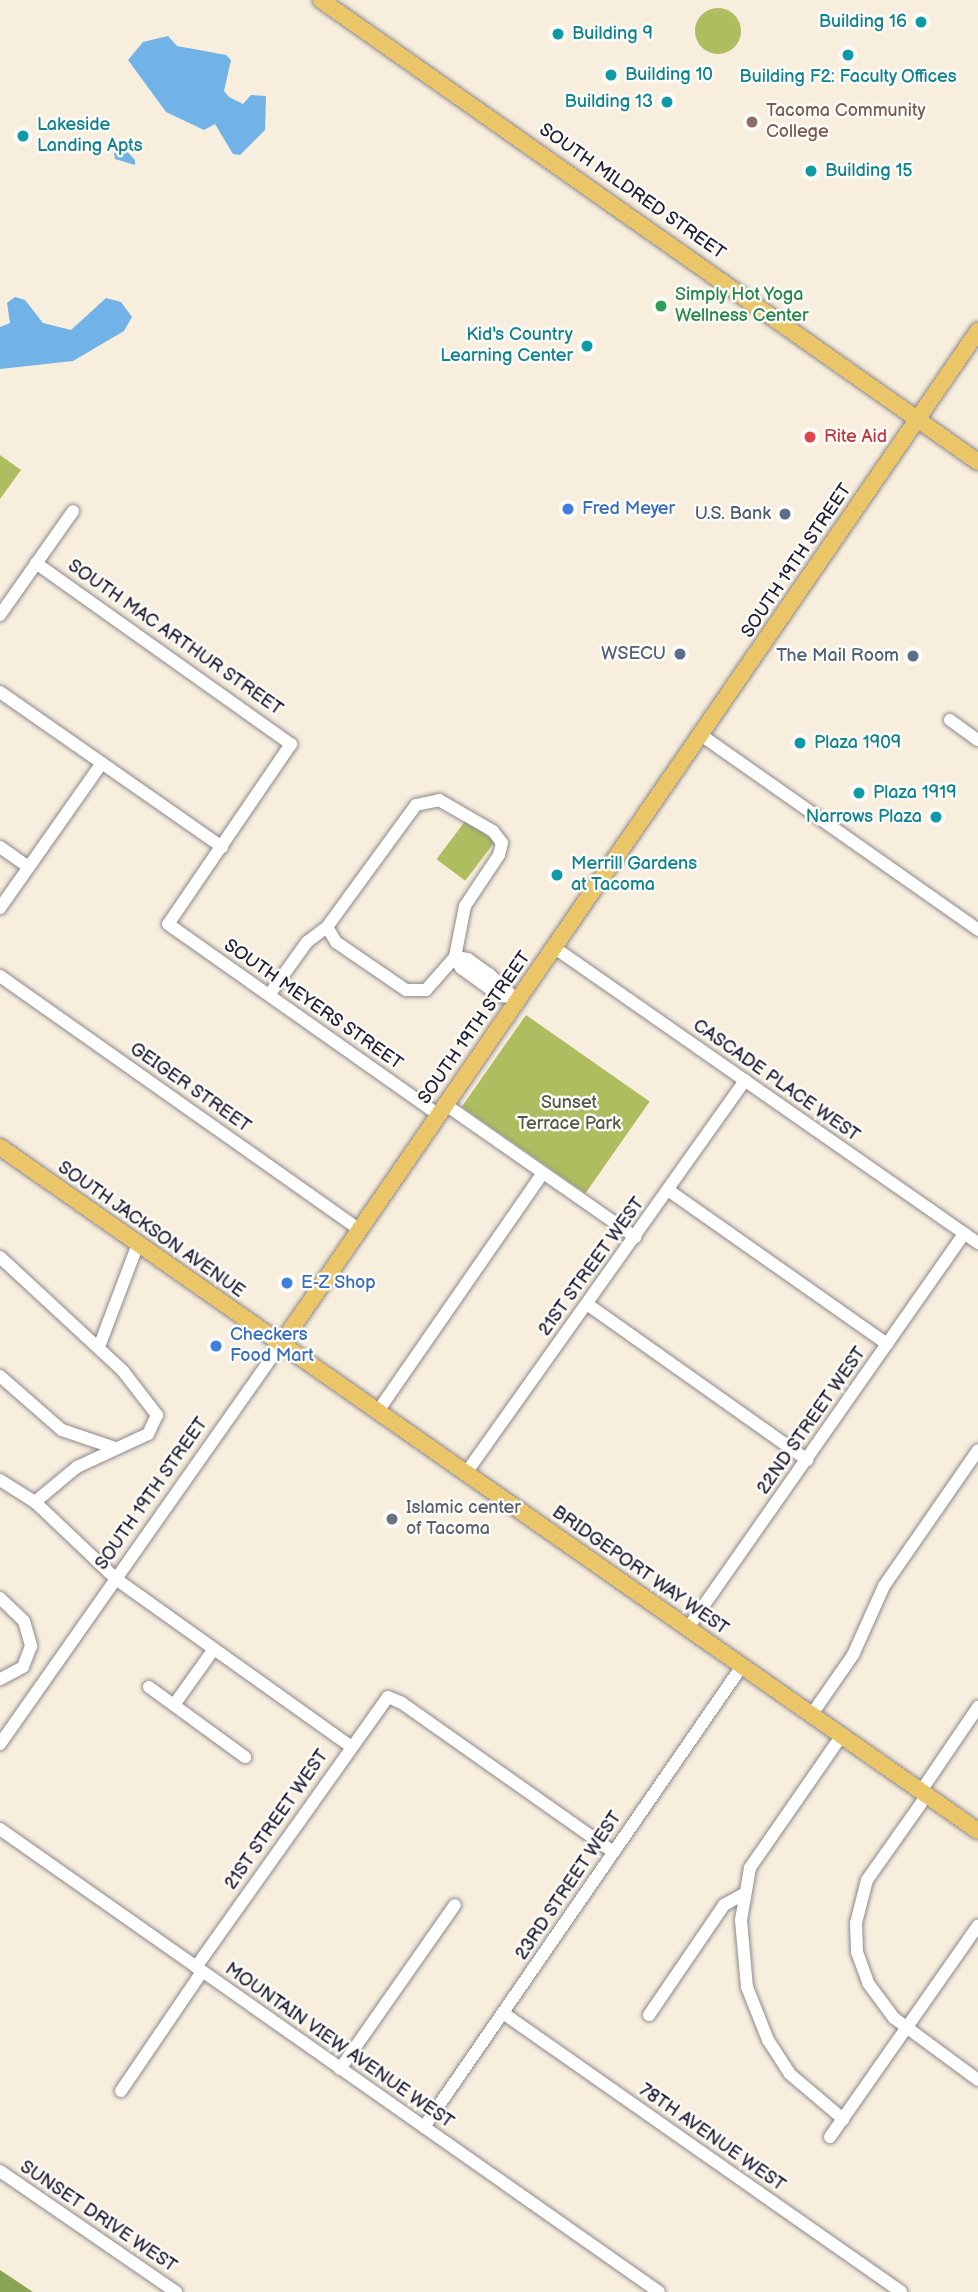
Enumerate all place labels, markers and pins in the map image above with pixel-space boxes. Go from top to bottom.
place label: Building 16 [819,11,907,33]
marker: Building 16 [913,14,929,30]
place label: Building 9 [572,23,653,45]
marker: Building 9 [550,26,566,42]
marker: Building F2: Faculty Offices [840,47,856,63]
place label: Building 10 [625,64,713,86]
place label: Building F2: Faculty Offices [739,66,957,88]
marker: Building 10 [603,67,619,83]
place label: Building 13 [565,91,653,113]
marker: Building 13 [659,94,675,110]
place label: Tacoma Community College [766,101,926,144]
marker: Tacoma Community College [744,114,760,130]
place label: Lakeside Landing Apts [37,115,143,158]
marker: Lakeside Landing Apts [15,128,31,144]
place label: Building 15 [825,160,913,182]
marker: Building 15 [803,163,819,179]
place label: Simply Hot Yoga Wellness Center [675,285,808,328]
marker: Simply Hot Yoga Wellness Center [653,298,669,314]
place label: Kid's Country Learning Center [440,325,573,368]
marker: Kid's Country Learning Center [579,338,595,354]
place label: Rite Aid [824,426,887,448]
marker: Rite Aid [802,429,818,445]
place label: Fred Meyer [582,498,675,520]
marker: Fred Meyer [560,501,576,517]
place label: U.S. Bank [695,503,771,525]
marker: U.S. Bank [777,506,793,522]
place label: WSECU [601,643,666,665]
place label: The Mail Room [776,645,899,667]
marker: WSECU [672,646,688,662]
marker: The Mail Room [905,648,921,664]
place label: Plaza 1909 [814,732,901,754]
marker: Plaza 1909 [792,735,808,751]
place label: Plaza 1919 [873,782,957,804]
marker: Plaza 1919 [851,785,867,801]
place label: Narrows Plaza [806,806,922,828]
marker: Narrows Plaza [928,809,944,825]
place label: Merrill Gardens at Tacoma [571,854,697,896]
marker: Merrill Gardens at Tacoma [549,867,565,883]
place label: E-Z Shop [301,1272,376,1294]
marker: E-Z Shop [279,1275,295,1291]
place label: Checkers Food Mart [230,1325,314,1368]
marker: Checkers Food Mart [208,1338,224,1354]
place label: Islamic center of Tacoma [406,1498,521,1540]
marker: Islamic center of Tacoma [384,1511,400,1527]

